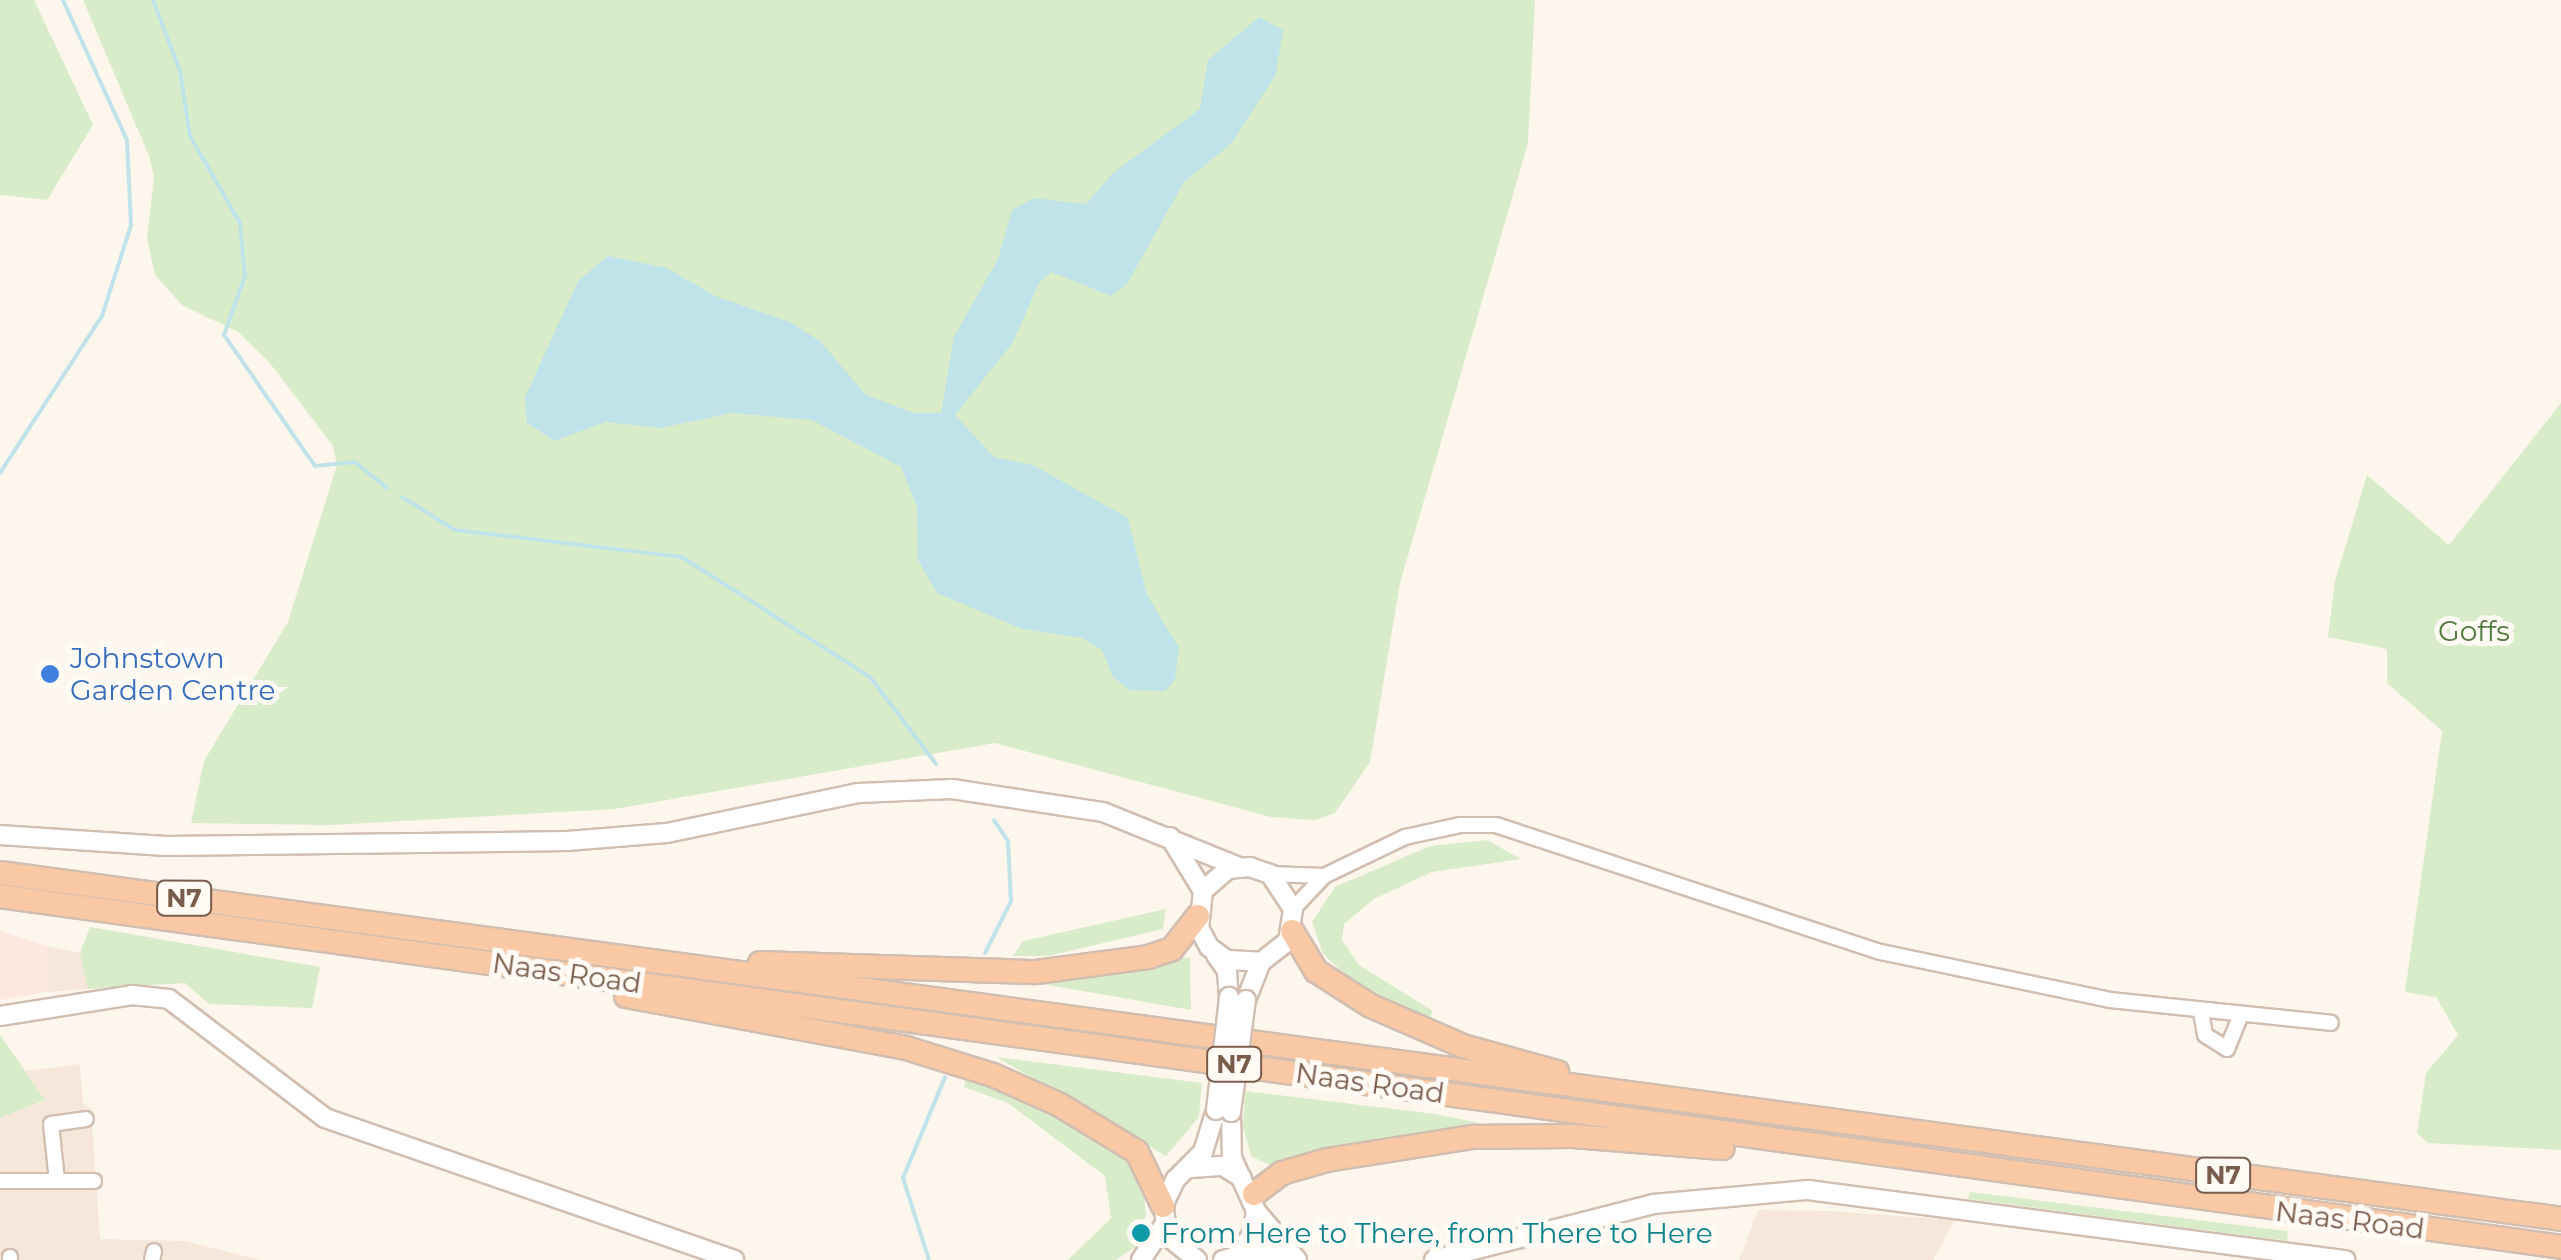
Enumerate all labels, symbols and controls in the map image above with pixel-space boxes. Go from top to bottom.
park label: Goffs [2438,614,2510,648]
place label: Johnstown Garden Centre [70,641,275,707]
marker: Johnstown Garden Centre [39,663,61,685]
road number: N7 [154,878,214,918]
street label: Naas Road [490,946,644,1000]
road number: N7 [1204,1044,1264,1084]
street label: Naas Road [1293,1056,1447,1110]
road number: N7 [2193,1155,2253,1195]
street label: Naas Road [2274,1194,2426,1246]
place label: From Here to There, from There to Here [1161,1216,1713,1250]
marker: From Here to There, from There to Here [1130,1222,1152,1244]

